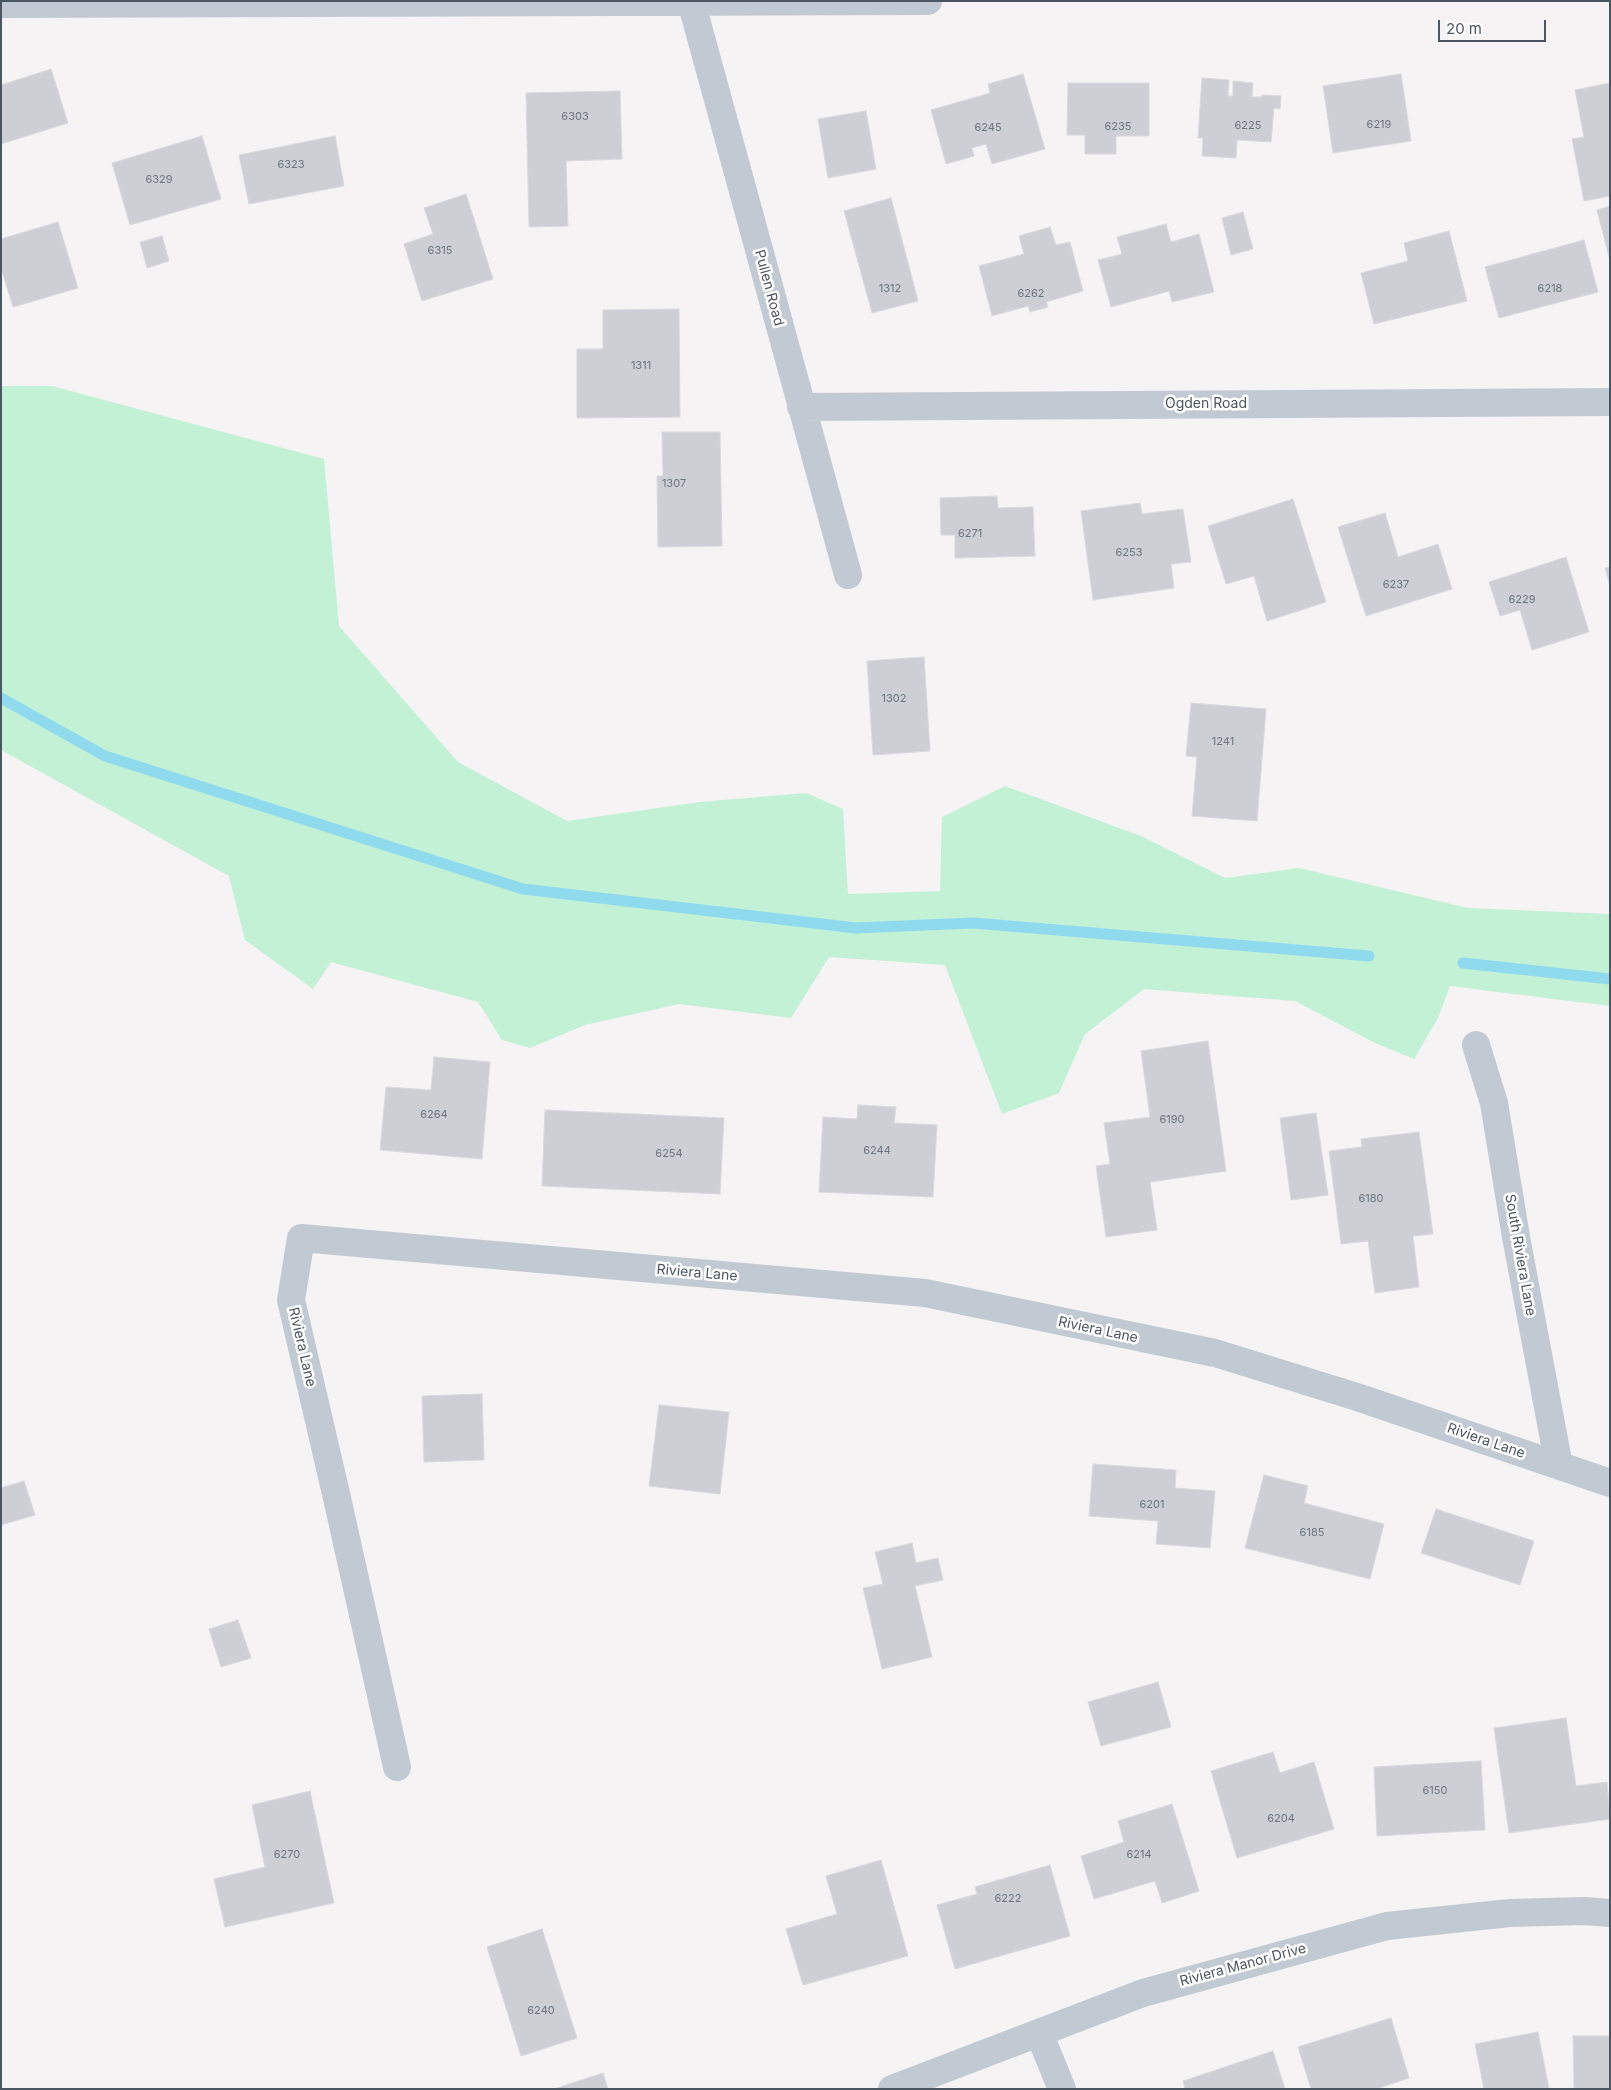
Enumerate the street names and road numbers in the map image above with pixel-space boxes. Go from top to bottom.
street label: Pullen Road [751,248,787,328]
street label: Ogden Road [1165,396,1247,412]
street label: South Riviera Lane [1501,1193,1539,1317]
street label: Riviera Lane [656,1261,738,1285]
street label: Riviera Lane [285,1306,319,1388]
street label: Riviera Lane [1057,1313,1139,1347]
street label: Riviera Lane [1445,1420,1527,1462]
street label: Riviera Manor Drive [1178,1940,1308,1990]

